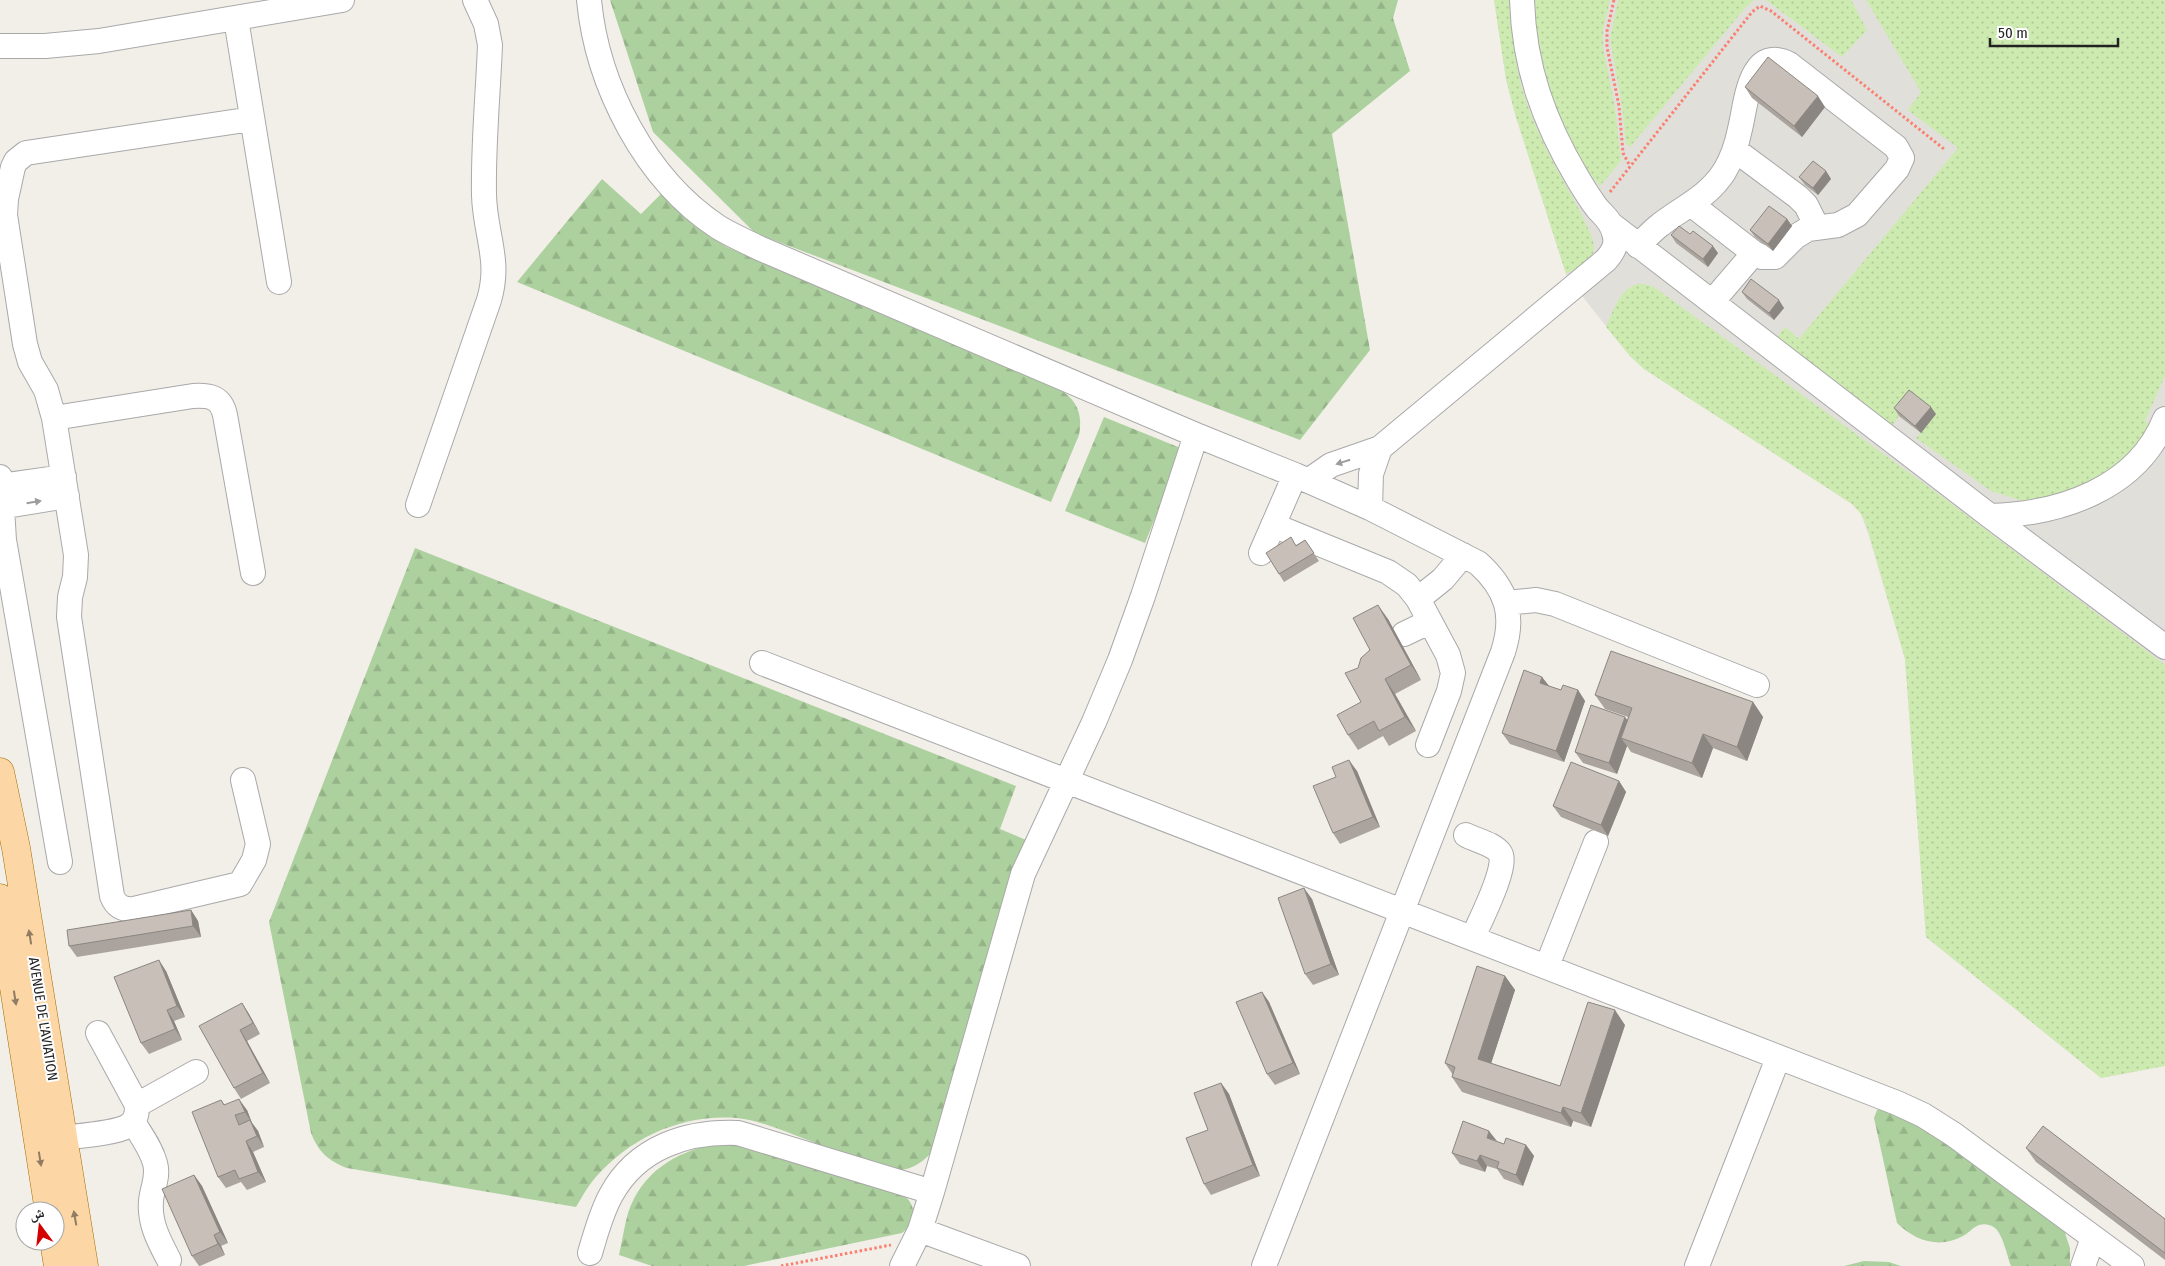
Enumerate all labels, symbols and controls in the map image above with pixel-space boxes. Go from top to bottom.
scale bar [1990,15,2118,47]
text: 50 m [1998,24,2028,42]
one-way arrow [1335,458,1350,466]
one-way arrow [26,497,42,505]
one-way arrow [25,928,33,944]
street label: AVENUE DE L'AVIATION [25,956,61,1082]
one-way arrow [12,991,20,1007]
one-way arrow [37,1151,45,1167]
north arrow [15,1201,65,1251]
text: ش [27,1204,46,1224]
one-way arrow [71,1210,79,1226]

